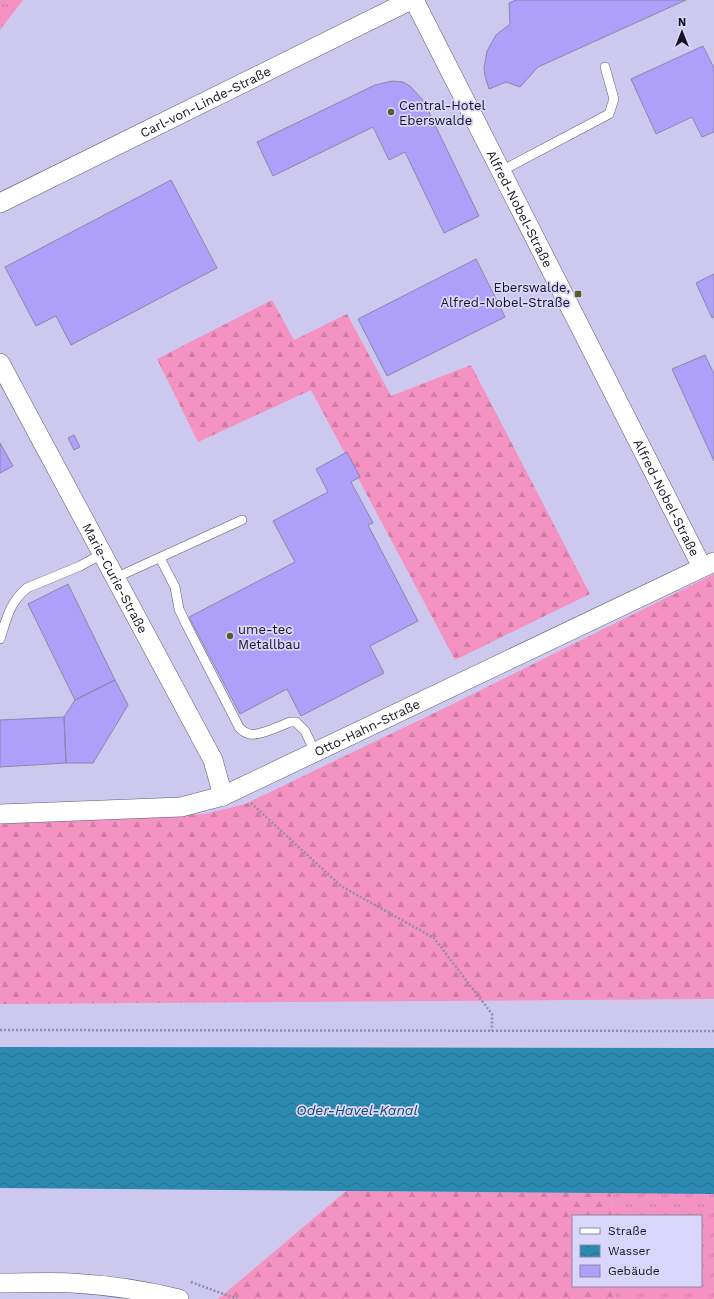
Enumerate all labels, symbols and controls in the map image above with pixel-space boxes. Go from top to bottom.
north arrow [662,12,702,52]
text: N [678,16,686,29]
street label: Carl-von-Linde-Straße [138,63,273,141]
place label: Central-Hotel Eberswalde [399,98,485,128]
marker: Central-Hotel Eberswalde [386,107,396,117]
street label: Alfred-Nobel-Straße [483,148,556,270]
place label: Eberswalde, Alfred-Nobel-Straße [441,280,570,310]
marker: Eberswalde, Alfred-Nobel-Straße [573,289,583,299]
street label: Alfred-Nobel-Straße [630,437,702,559]
street label: Marie-Curie-Straße [79,521,151,636]
place label: ume-tec Metallbau [238,622,301,652]
marker: ume-tec Metallbau [225,631,235,641]
street label: Otto-Hahn-Straße [312,696,422,759]
water label: Oder-Havel-Kanal [296,1102,418,1118]
legend [572,1215,702,1287]
text: Straße [608,1224,647,1238]
text: Wasser [608,1244,650,1258]
text: Gebäude [608,1264,660,1278]

